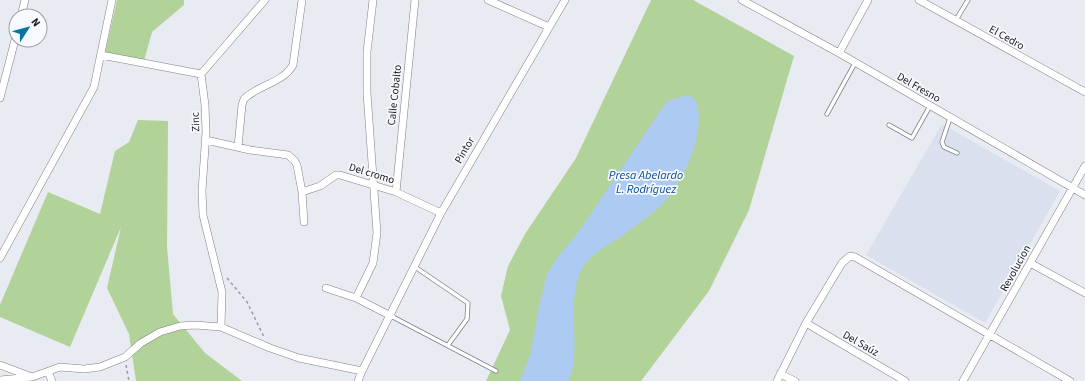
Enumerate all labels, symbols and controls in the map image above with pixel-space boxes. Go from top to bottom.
north arrow [8,8,48,48]
text: N [27,15,44,30]
street label: El Cedro [986,22,1027,53]
street label: Calle Cobalto [384,64,405,126]
street label: Del Fresno [894,69,943,106]
street label: Zinc [188,112,203,132]
street label: Pintor [451,134,478,166]
street label: Del cromo [347,159,397,188]
water label: Presa Abelardo L. Rodríguez [609,167,683,198]
street label: Revolucion [996,242,1034,294]
street label: Del Saúz [840,327,882,360]

